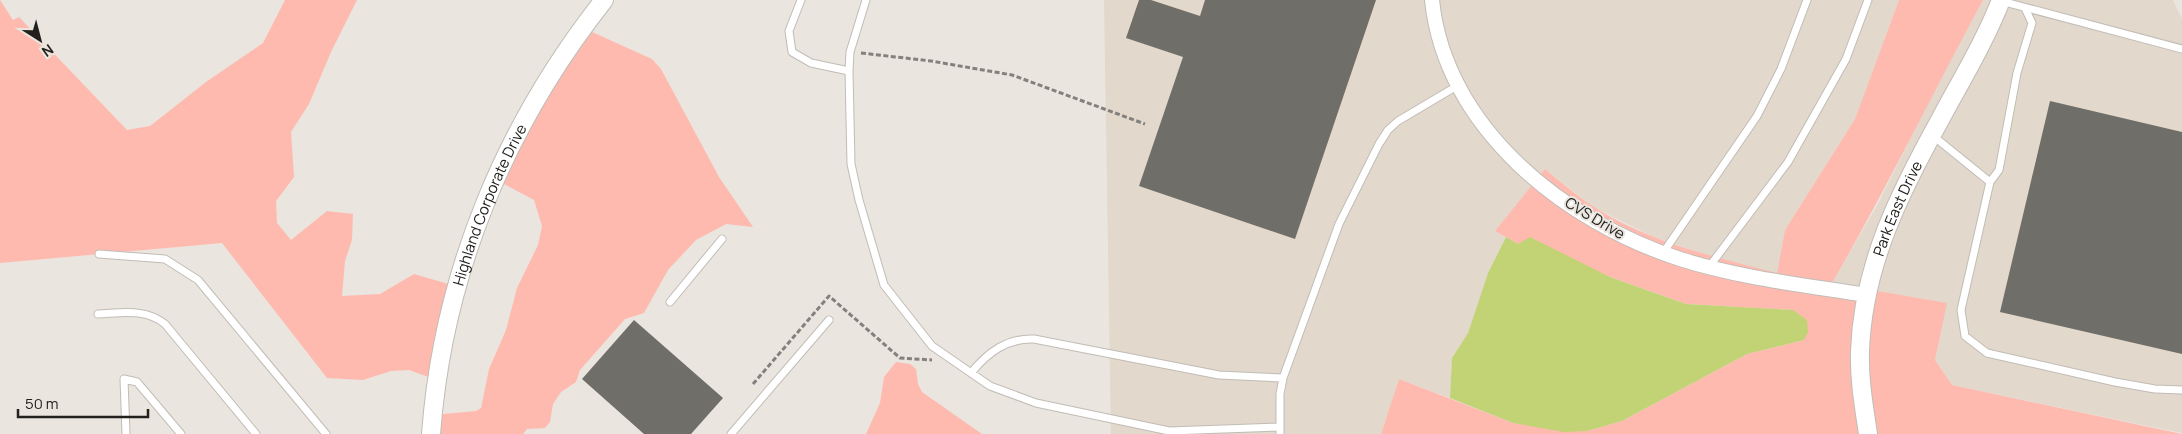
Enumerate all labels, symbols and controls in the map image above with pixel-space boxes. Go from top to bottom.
north arrow [15,15,65,65]
text: N [38,40,58,62]
street label: Highland Corporate Drive [447,120,531,288]
street label: Park East Drive [1867,157,1927,259]
street label: CVS Drive [1561,192,1629,244]
scale bar [18,386,148,418]
text: 50 m [25,393,59,414]

